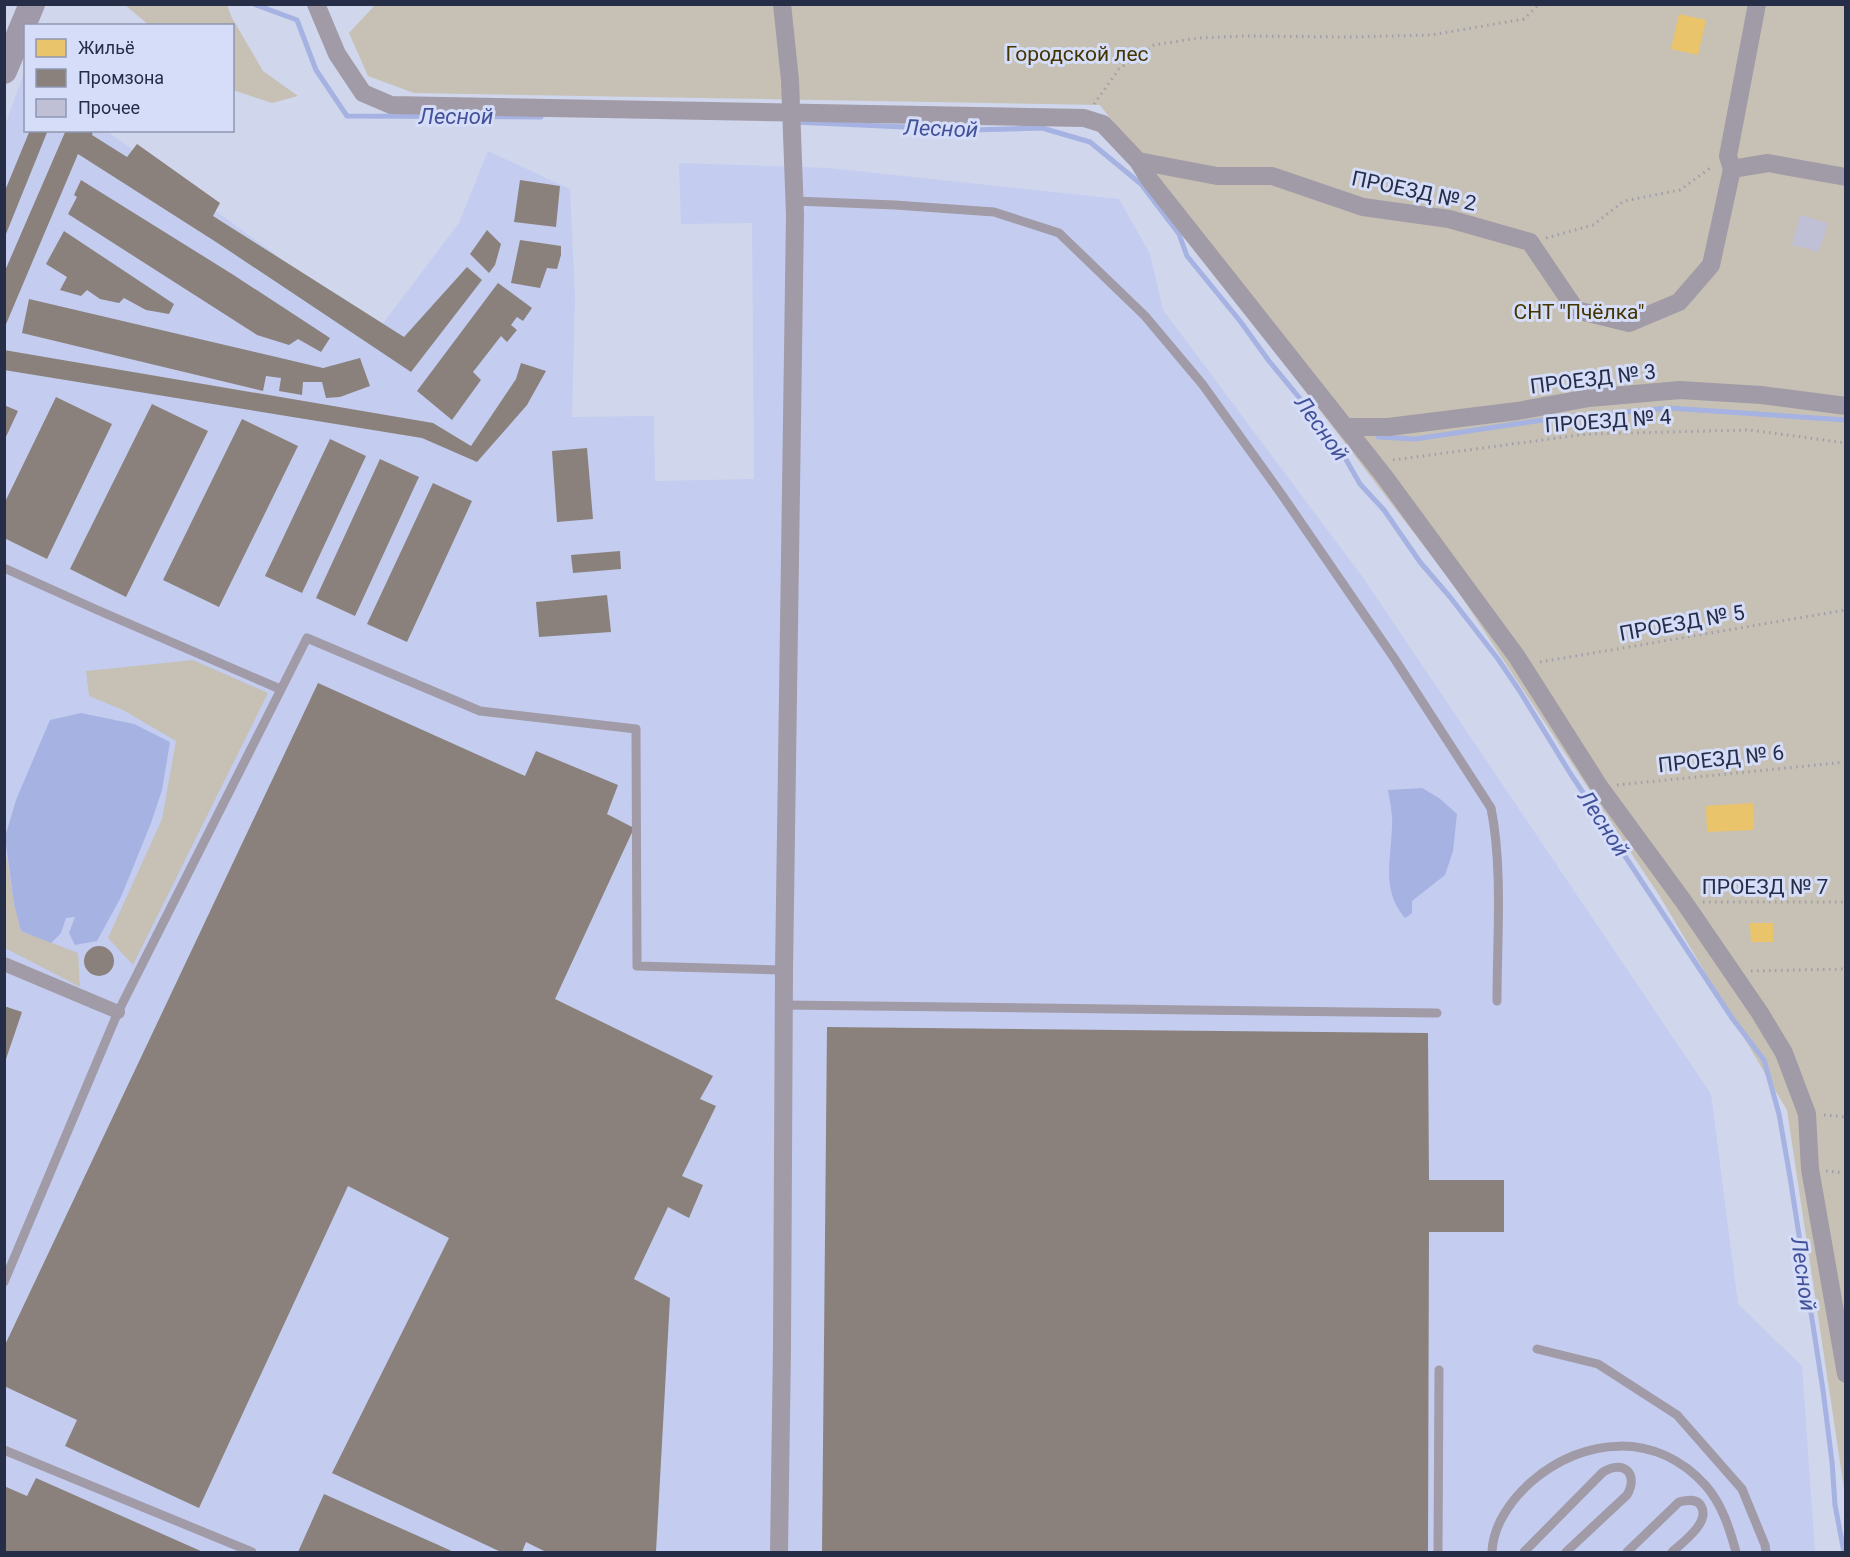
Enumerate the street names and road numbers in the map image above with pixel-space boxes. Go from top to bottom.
street label: ПРОЕЗД № 2 [1350,166,1479,216]
street label: ПРОЕЗД № 3 [1529,359,1657,399]
street label: ПРОЕЗД № 4 [1544,405,1672,437]
street label: ПРОЕЗД № 5 [1618,600,1746,646]
street label: ПРОЕЗД № 6 [1657,740,1785,778]
street label: ПРОЕЗД № 7 [1702,875,1828,899]

